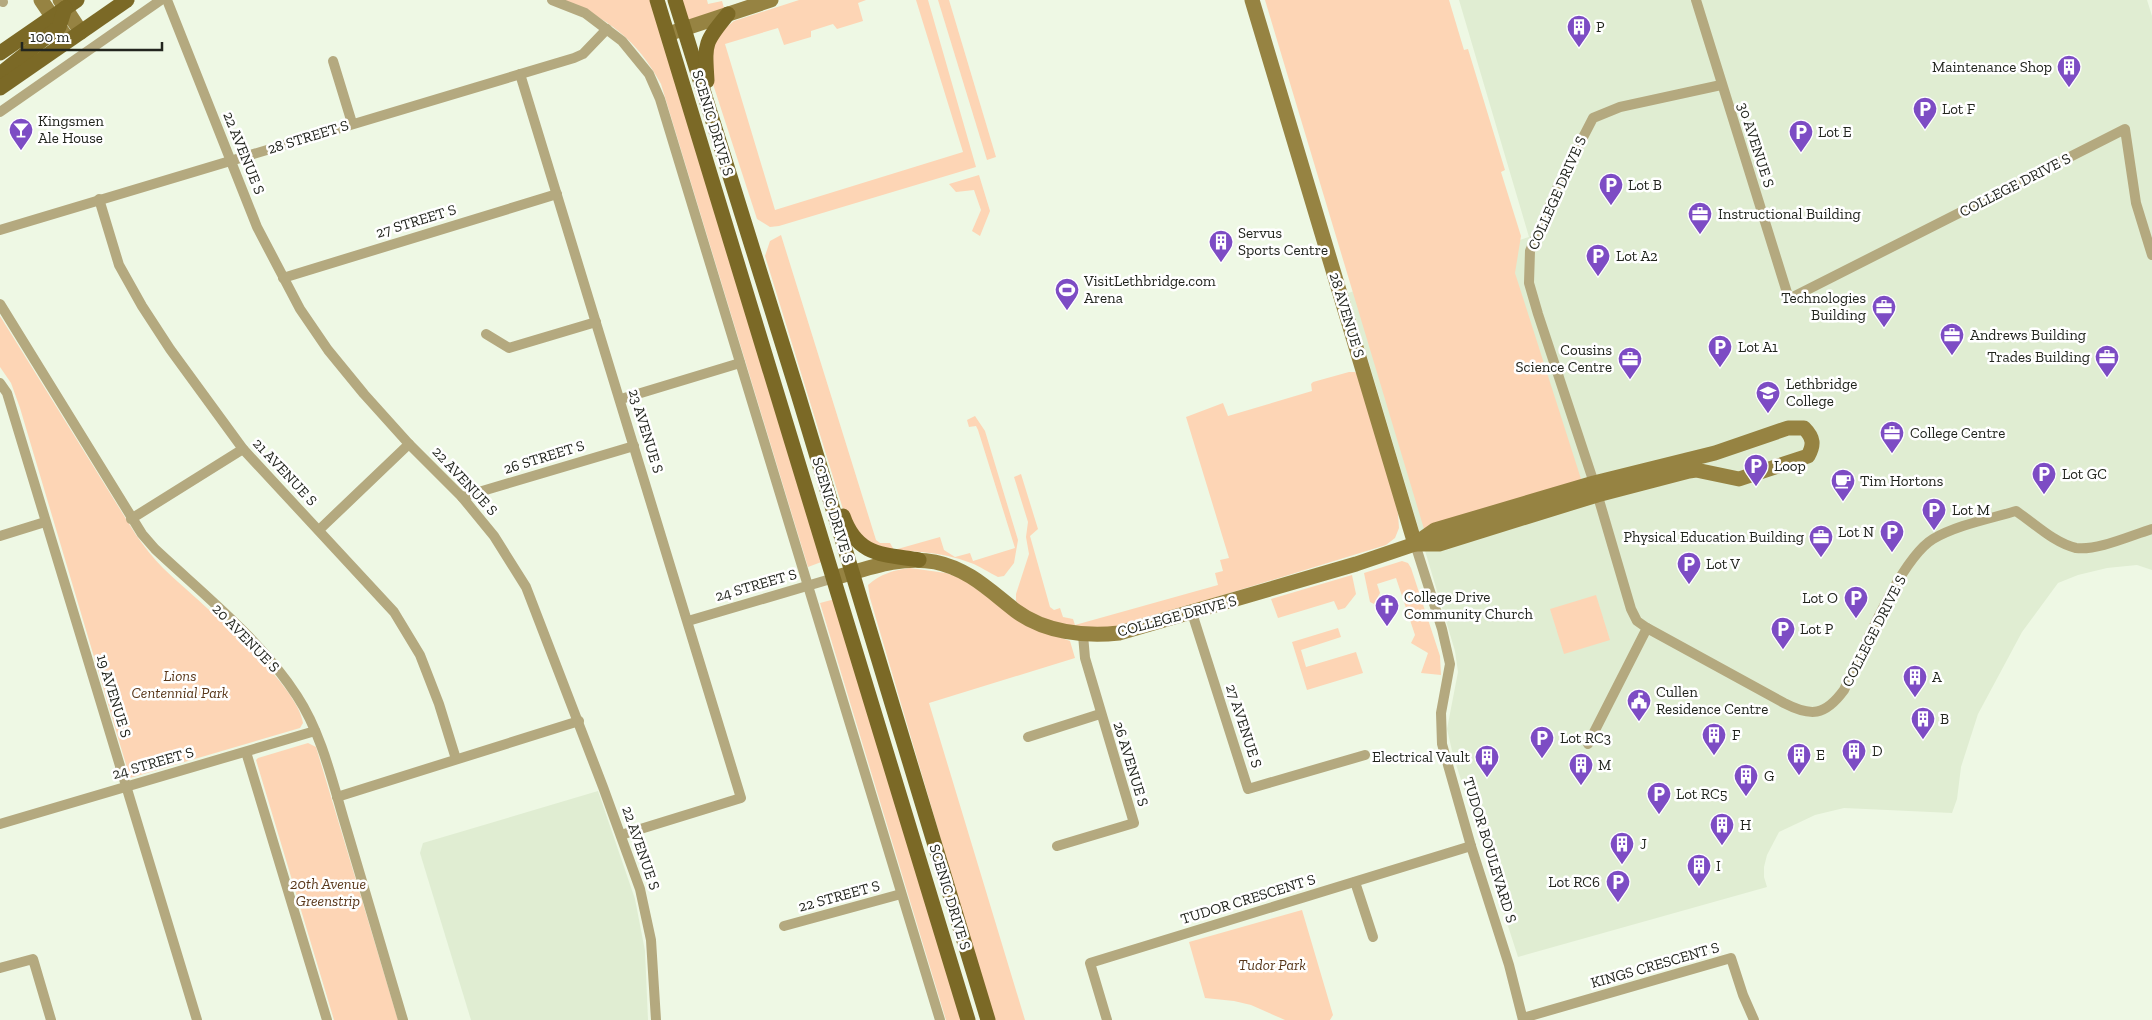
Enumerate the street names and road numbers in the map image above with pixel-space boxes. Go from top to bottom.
street label: SCENIC DRIVE S [688,68,738,178]
street label: 30 AVENUE S [1734,100,1778,190]
street label: 22 AVENUE S [219,109,269,197]
street label: 28 STREET S [265,116,351,158]
street label: COLLEGE DRIVE S [1524,133,1590,253]
street label: COLLEGE DRIVE S [1956,149,2074,221]
street label: 27 STREET S [374,200,458,242]
street label: 28 AVENUE S [1326,270,1368,360]
street label: 23 AVENUE S [625,387,667,475]
street label: 21 AVENUE S [249,434,321,510]
street label: 26 STREET S [501,436,587,478]
street label: 22 AVENUE S [429,443,501,519]
street label: SCENIC DRIVE S [808,455,858,565]
street label: 24 STREET S [713,565,799,605]
street label: COLLEGE DRIVE S [1838,572,1910,690]
street label: COLLEGE DRIVE S [1115,591,1239,641]
street label: 20 AVENUE S [209,600,283,676]
street label: 19 AVENUE S [93,652,135,740]
street label: 27 AVENUE S [1222,682,1266,770]
street label: 26 AVENUE S [1110,719,1152,809]
street label: 24 STREET S [110,743,196,783]
street label: TUDOR BOULEVARD S [1459,775,1521,925]
street label: 22 AVENUE S [618,804,664,892]
street label: SCENIC DRIVE S [925,842,975,952]
street label: TUDOR CRESCENT S [1179,870,1317,928]
street label: 22 STREET S [796,877,882,915]
street label: KINGS CRESCENT S [1589,938,1721,992]

